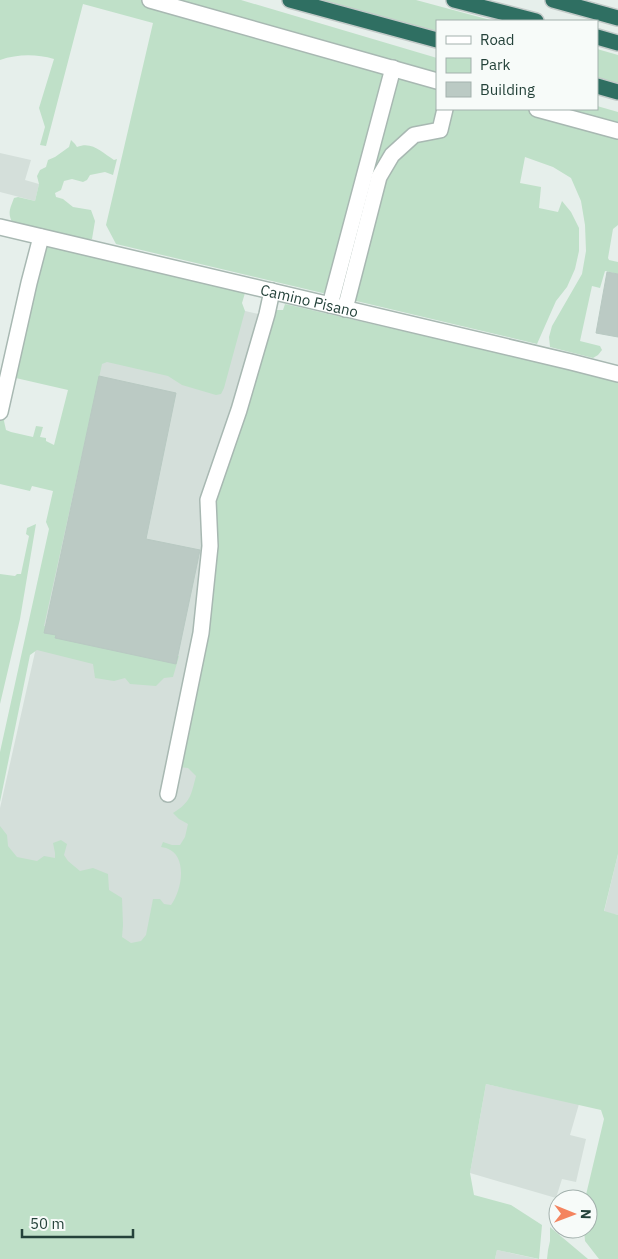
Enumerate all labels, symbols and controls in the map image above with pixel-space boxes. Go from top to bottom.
legend [436,20,598,110]
text: Road [480,30,515,49]
text: Park [480,55,510,74]
text: Building [480,80,535,99]
street label: Camino Pisano [259,279,360,321]
north arrow [548,1189,598,1239]
scale bar [22,1206,134,1238]
text: N [577,1209,595,1219]
text: 50 m [30,1214,65,1233]

